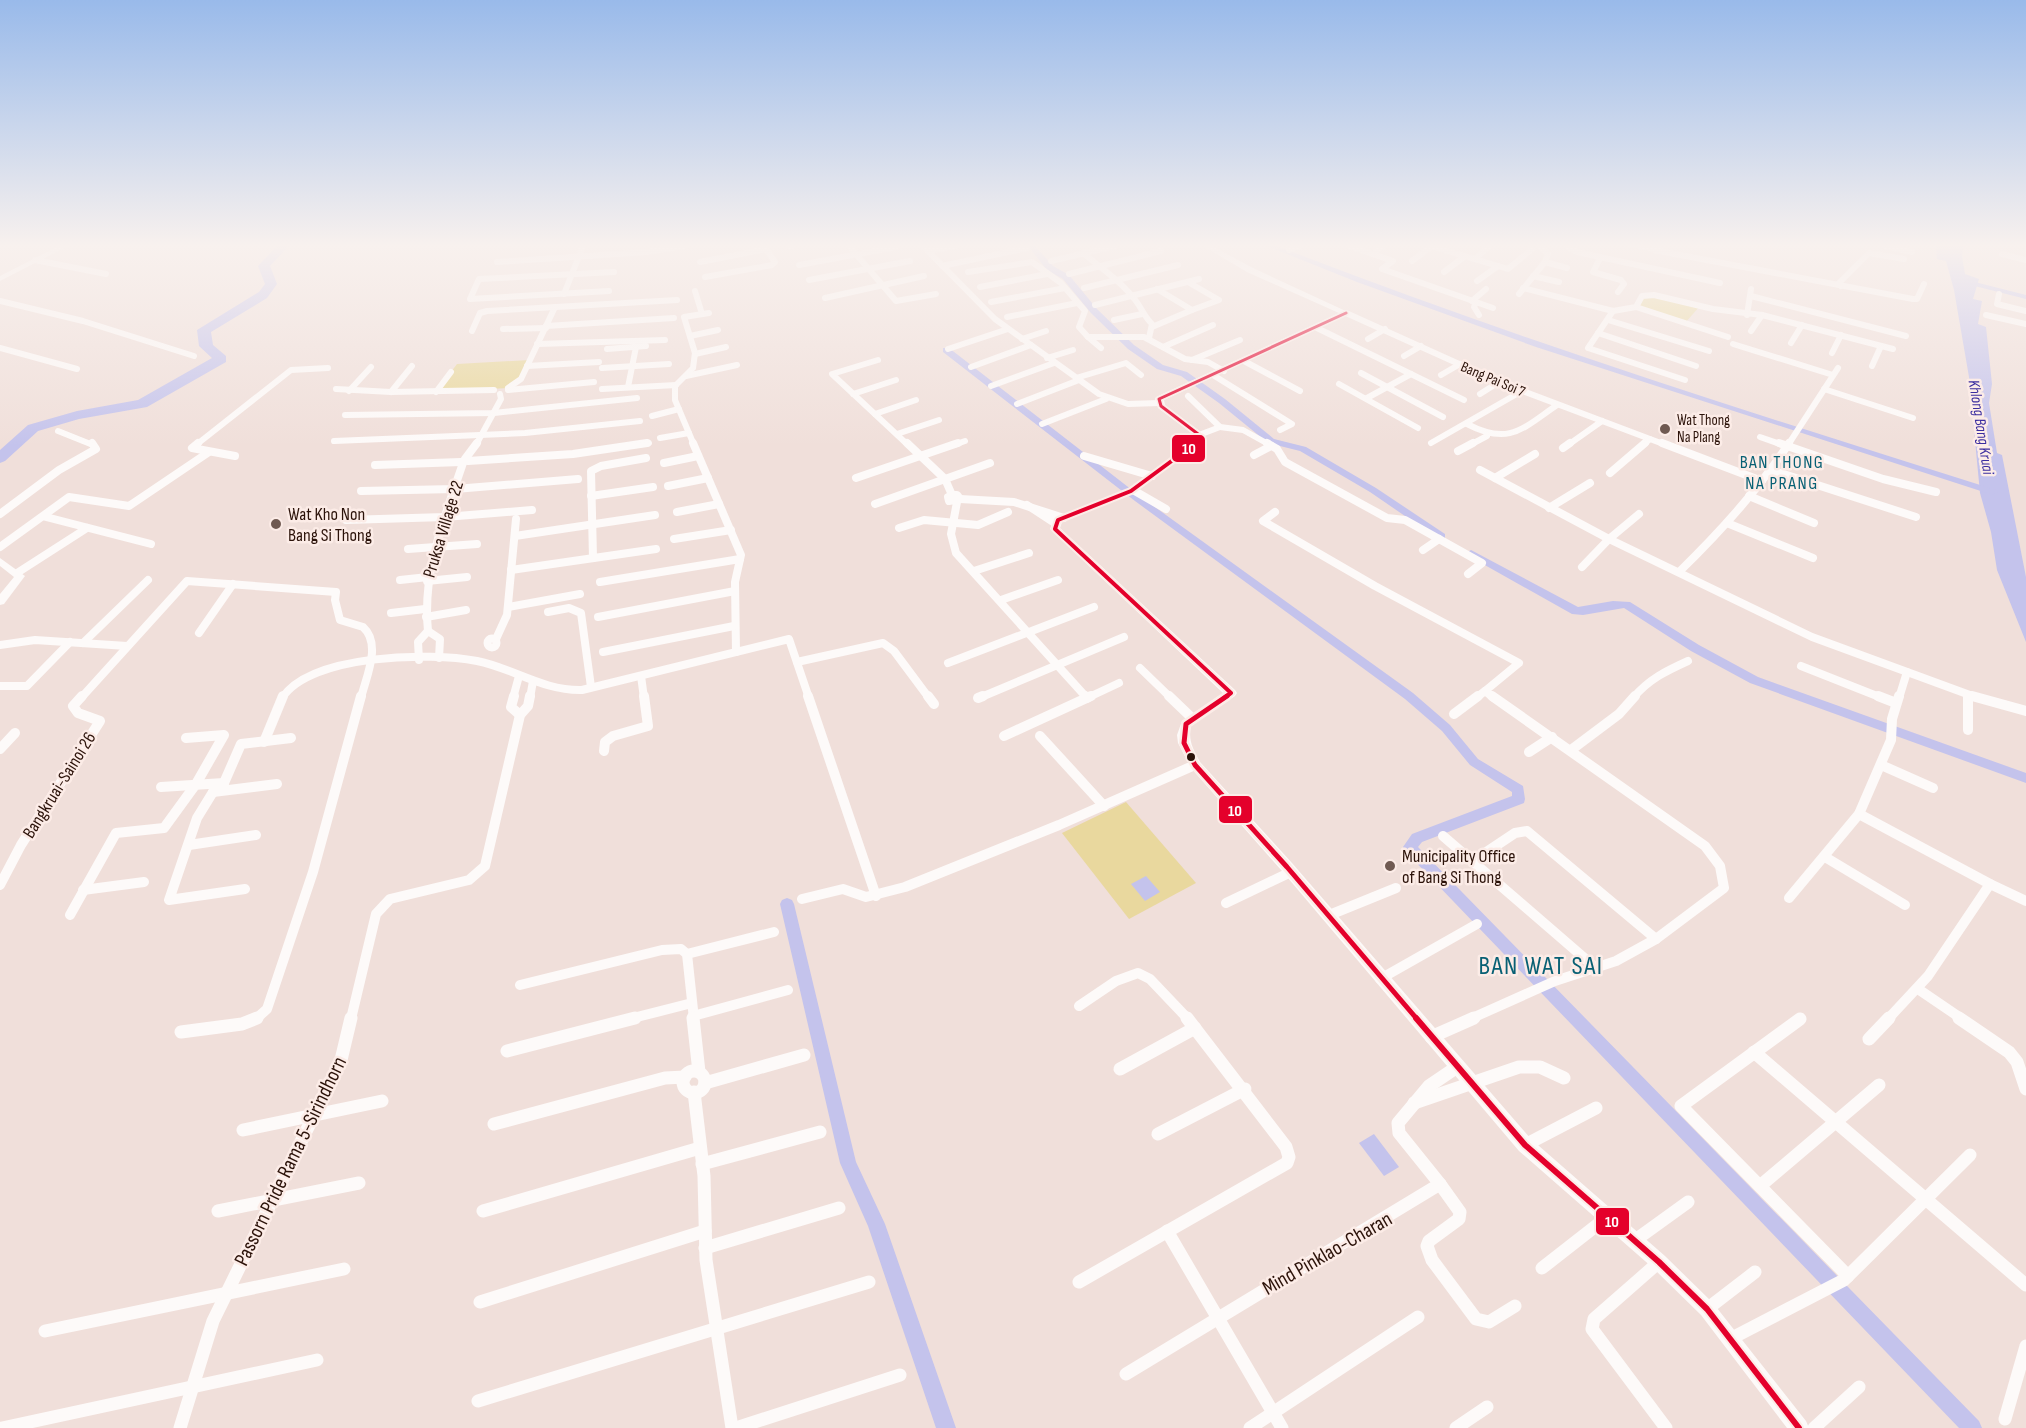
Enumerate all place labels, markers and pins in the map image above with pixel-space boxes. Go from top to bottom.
place label: Wat Thong Na Plang [1677,411,1730,447]
marker: Wat Thong Na Plang [1658,422,1672,436]
place label: Wat Kho Non Bang Si Thong [288,504,372,546]
marker: Wat Kho Non Bang Si Thong [269,517,283,531]
unlabelled marker [1185,751,1197,763]
place label: Municipality Office of Bang Si Thong [1402,846,1516,888]
marker: Municipality Office of Bang Si Thong [1383,859,1397,873]

